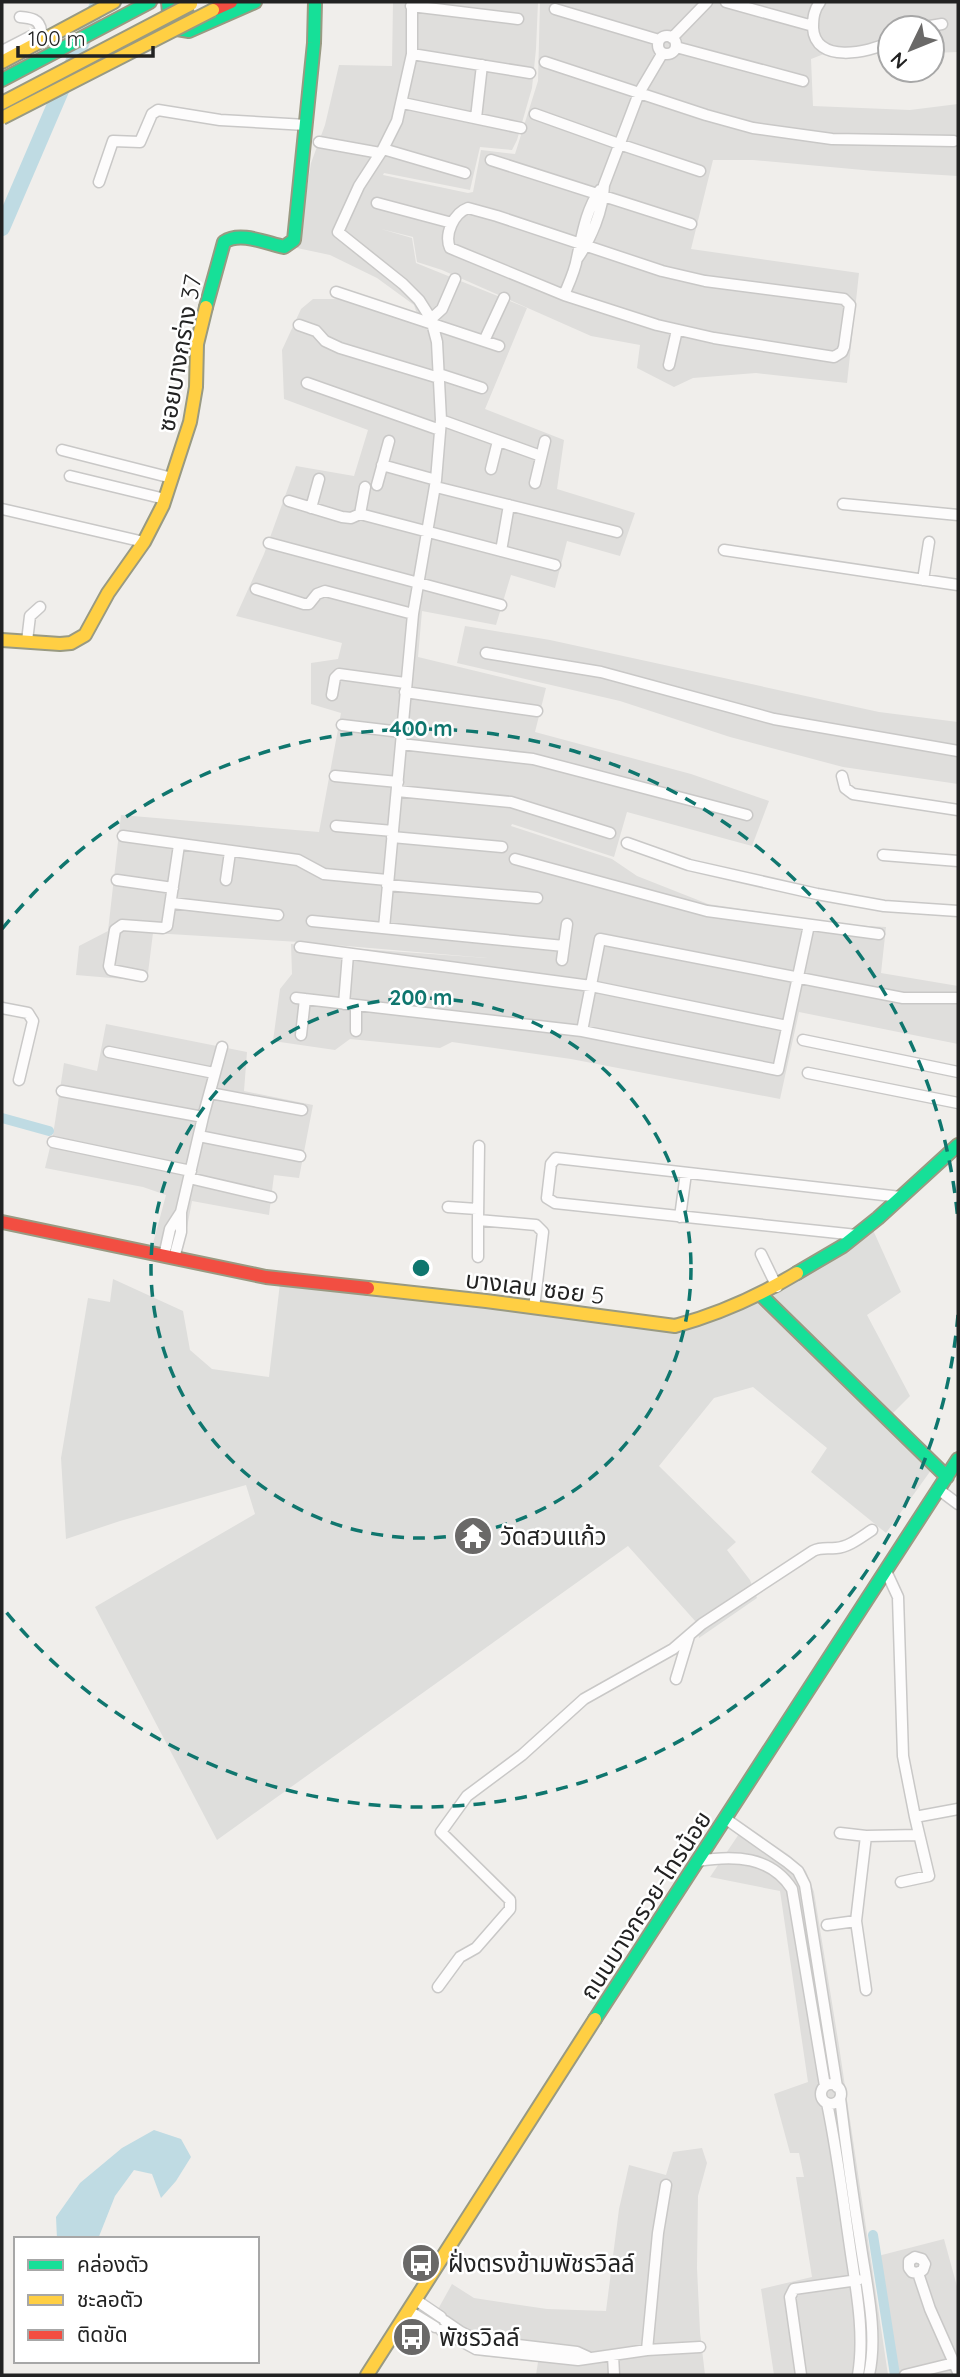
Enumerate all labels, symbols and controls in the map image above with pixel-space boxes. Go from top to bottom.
scale bar [18,14,152,58]
north arrow [876,14,946,84]
text: 100 m [28,25,86,51]
text: N [885,47,912,74]
street label: ซอยบางกร่าง 37 [150,272,208,434]
text: 400 m [389,715,453,741]
text: 200 m [390,984,452,1010]
centre of rings [409,1256,433,1280]
street label: บางเลน ซอย 5 [464,1264,606,1310]
temple icon: วัดสวนแก้ว [452,1515,494,1557]
place label: วัดสวนแก้ว [500,1521,607,1551]
street label: ถนนบางกรวย-ไทรน้อย [573,1805,717,2005]
legend [14,2237,259,2363]
bus stop icon: ฝั่งตรงข้ามพัชรวิลล์ [400,2242,442,2284]
place label: ฝั่งตรงข้ามพัชรวิลล์ [448,2248,635,2278]
text: คล่องตัว [77,2251,149,2277]
text: ชะลอตัว [77,2286,143,2312]
bus stop icon: พัชรวิลล์ [391,2316,433,2358]
text: ติดขัด [77,2321,128,2347]
place label: พัชรวิลล์ [439,2322,520,2352]

